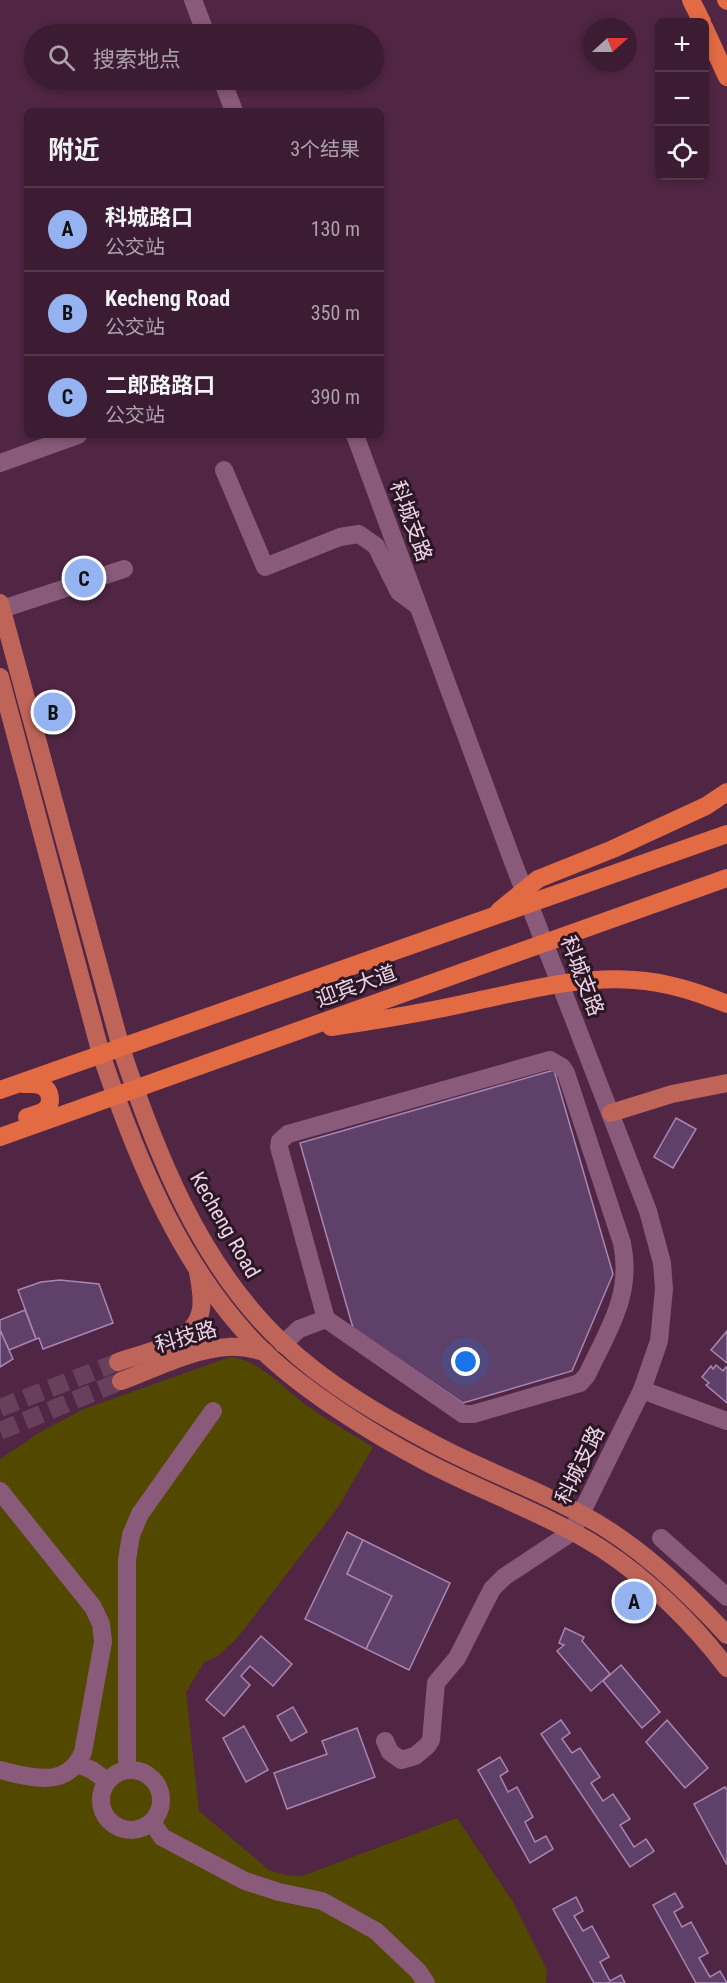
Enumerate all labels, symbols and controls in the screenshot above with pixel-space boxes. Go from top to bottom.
north arrow [583,18,637,72]
map controls [655,18,709,180]
button: + [655,18,709,72]
search box [24,24,384,90]
icon: search [45,41,78,74]
text: 搜索地点 [93,47,181,72]
button: − [655,72,709,126]
button: locate [655,126,709,180]
text: 附近 [48,135,100,165]
text: 3个结果 [290,137,360,161]
text: 科城路口 [105,205,193,230]
text: A [62,217,73,241]
text: 130 m [311,217,360,241]
text: 公交站 [105,235,165,259]
text: Kecheng Road [105,286,230,311]
text: B [62,301,73,325]
text: 350 m [311,301,360,325]
text: 公交站 [105,315,165,339]
text: 二郎路路口 [105,373,215,398]
text: C [62,385,73,409]
text: 390 m [311,385,360,409]
text: 公交站 [105,403,165,427]
street label: 科城支路 [385,477,437,565]
pin: C [64,556,104,600]
pin: B [34,690,72,734]
street label: 科城支路 [556,932,608,1020]
street label: 迎宾大道 [312,960,400,1012]
street label: Kecheng Road [185,1168,265,1282]
street label: 科技路 [152,1317,220,1357]
your location [451,1347,480,1376]
street label: 科城支路 [551,1422,609,1508]
pin: A [614,1578,654,1624]

